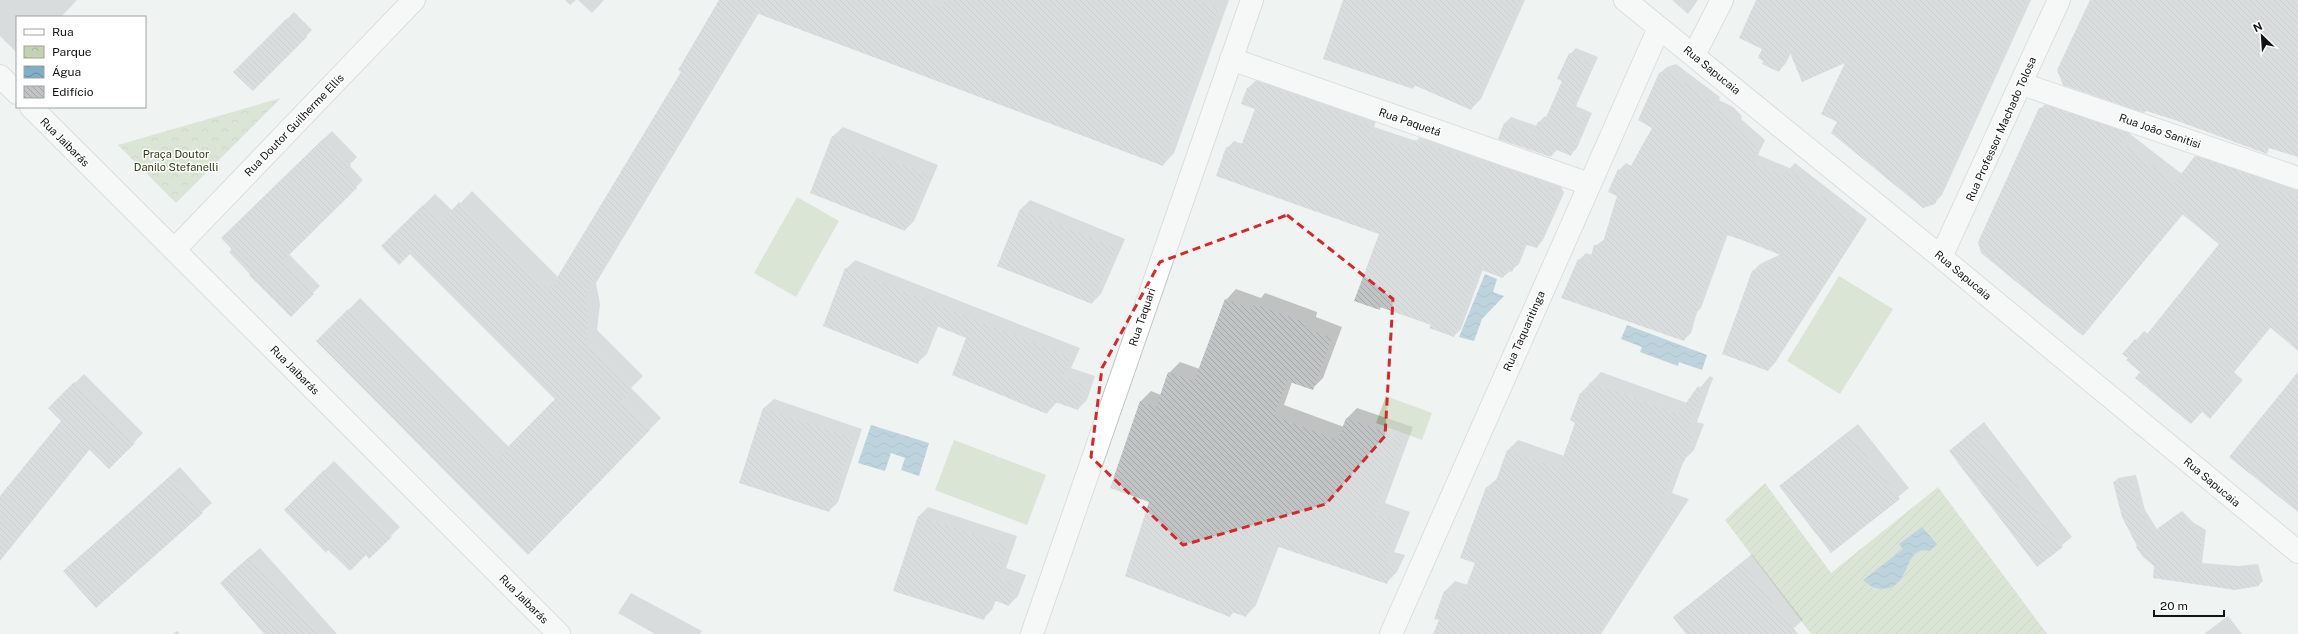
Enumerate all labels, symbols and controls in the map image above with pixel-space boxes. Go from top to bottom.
legend [16,16,146,108]
north arrow [2242,16,2282,56]
text: N [2251,20,2264,34]
text: Rua [52,25,74,39]
street label: Rua Sapucaia [1681,43,1743,97]
text: Parque [52,45,92,59]
street label: Rua Professor Machado Tolosa [1964,55,2038,203]
text: Água [52,65,81,79]
street label: Rua Doutor Guilherme Ellis [242,71,346,179]
text: Edifício [52,85,94,99]
street label: Rua Paquetá [1377,106,1443,138]
street label: Rua João Sanitisi [2118,111,2202,151]
street label: Rua Jaibarás [38,115,92,169]
park label: Praça Doutor Danilo Stefanelli [134,148,218,173]
street label: Rua Sapucaia [1932,248,1994,302]
street label: Rua Taquari [1126,286,1158,348]
street label: Rua Taquaritinga [1501,289,1547,373]
street label: Rua Jaibarás [268,343,322,397]
street label: Rua Sapucaia [2181,455,2243,509]
street label: Rua Jaibarás [497,572,551,626]
scale bar [2154,592,2224,618]
text: 20 m [2160,599,2188,613]

